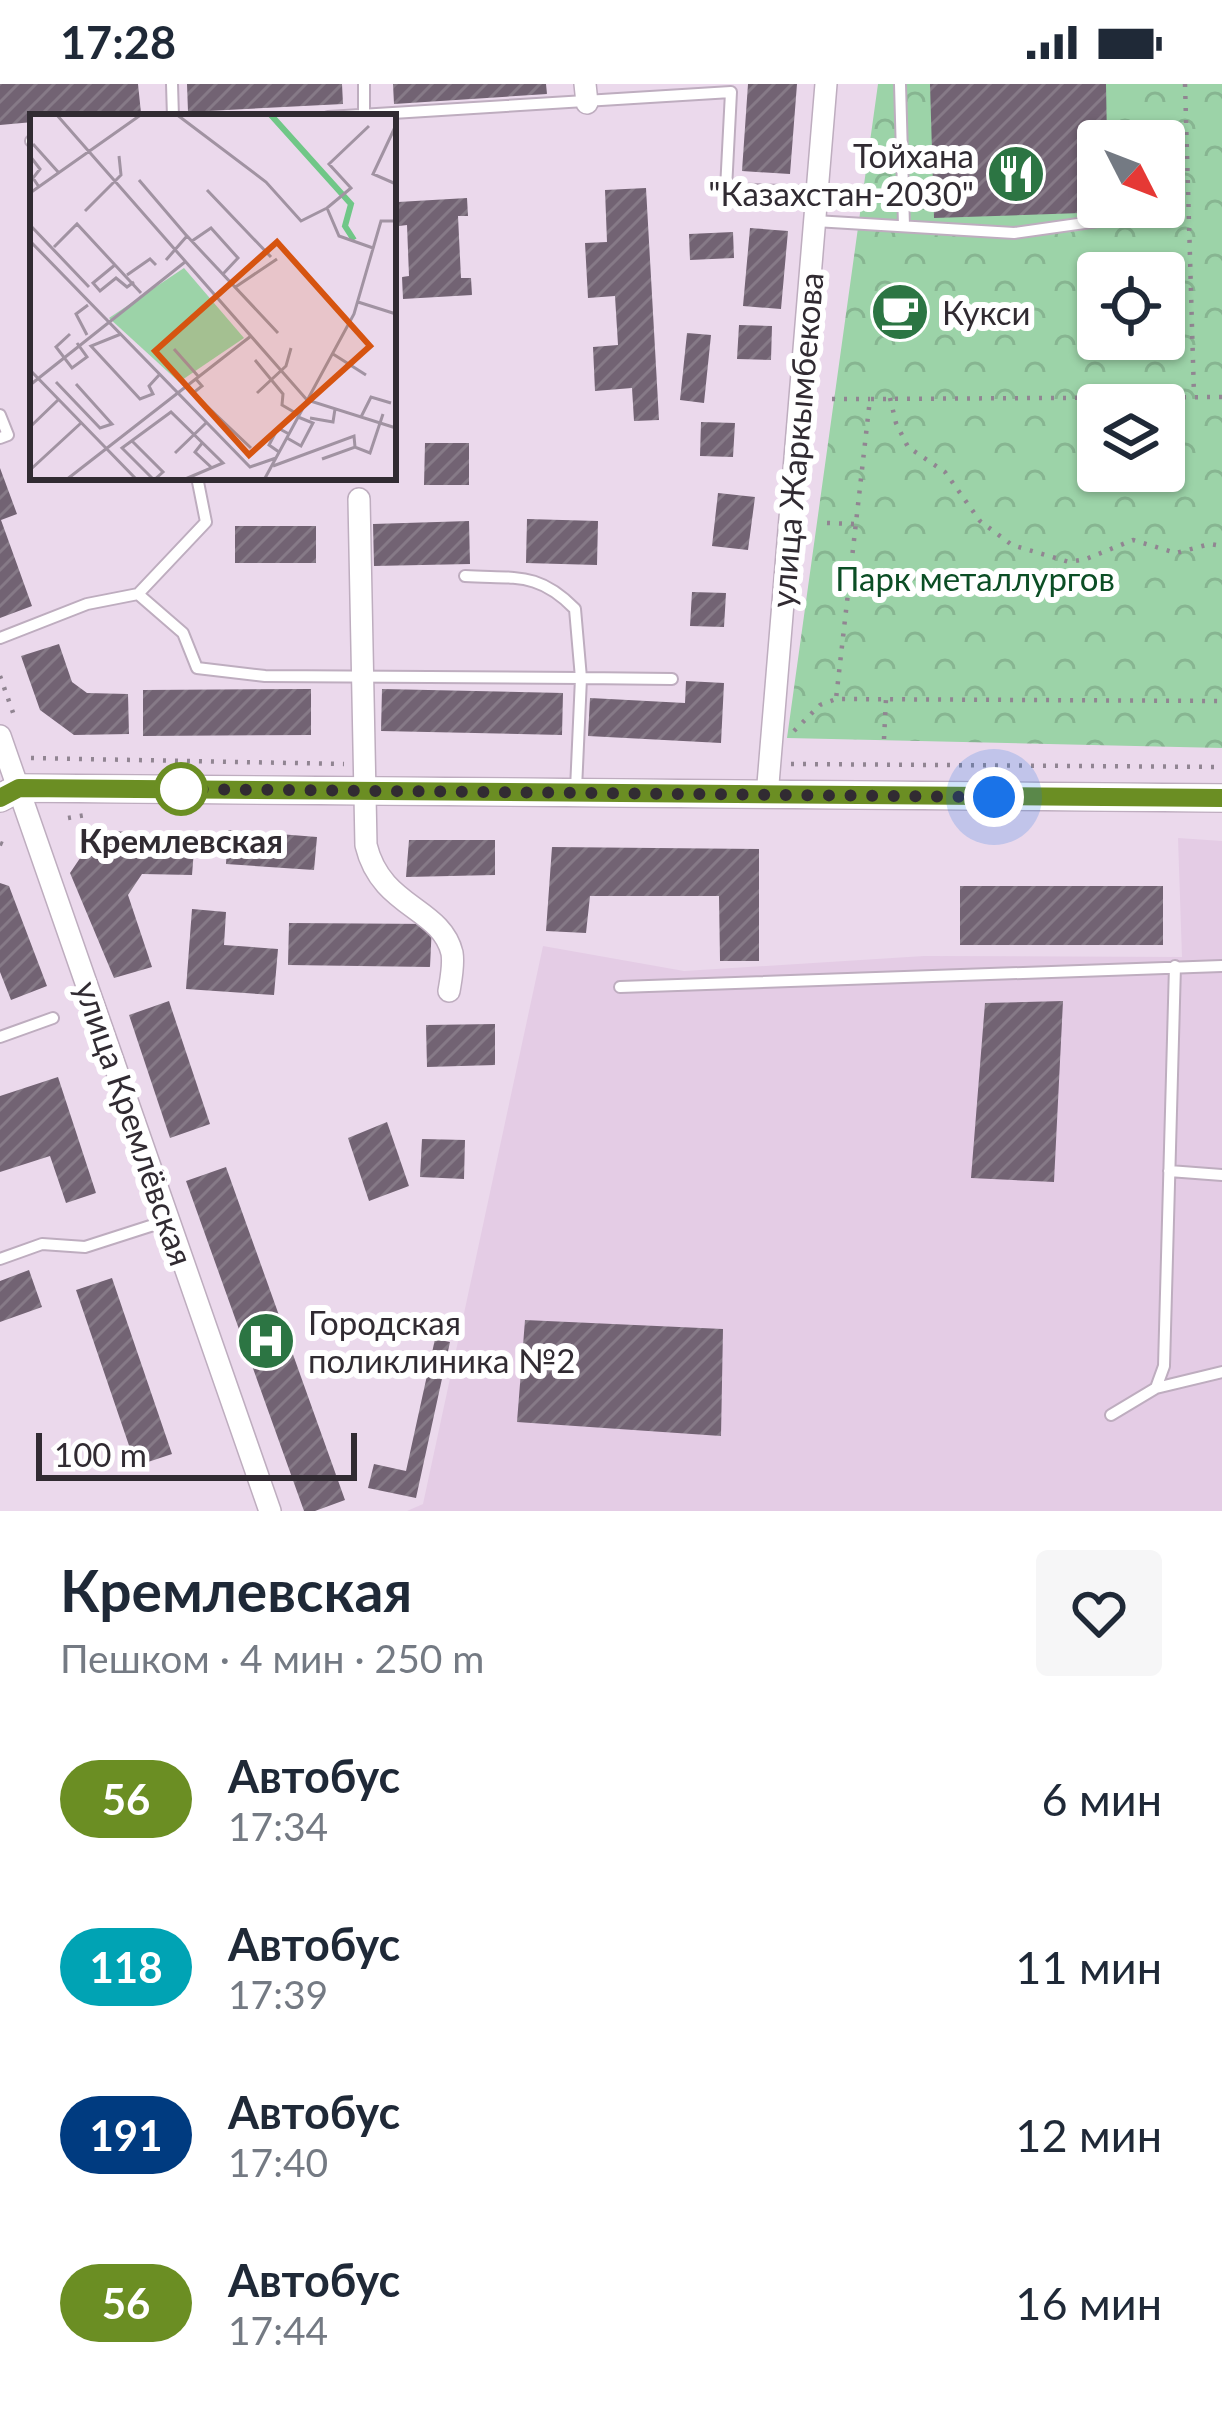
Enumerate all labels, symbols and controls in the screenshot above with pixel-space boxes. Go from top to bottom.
text: 17:28 [60,15,176,69]
inset map [30,114,396,480]
north arrow [1077,120,1185,228]
map controls [1077,120,1185,492]
place label: Тойхана "Казахстан-2030" [708,135,974,213]
restaurant icon: Тойхана "Казахстан-2030" [985,143,1047,205]
button: locate [1077,252,1185,360]
street label: улица Жаркымбекова [761,271,831,609]
cafe icon: Кукси [869,281,931,343]
place label: Кукси [942,292,1031,332]
button: layers [1077,384,1185,492]
park label: Парк металлургов [835,558,1115,598]
marker: Кремлевская [156,764,206,814]
your location [964,767,1024,827]
place label: Кремлевская [79,820,283,860]
street label: улица Кремлёвская [68,975,202,1271]
place label: Городская поликлиника №2 [308,1302,575,1380]
hospital icon: Городская поликлиника №2 [235,1310,297,1372]
scale bar [36,1427,357,1480]
text: 100 m [54,1434,147,1474]
button: heart [1036,1550,1162,1676]
text: Кремлевская [60,1556,412,1624]
text: Пешком · 4 мин · 250 m [60,1635,484,1681]
text: Автобус [228,1749,400,1803]
text: 6 мин [1041,1772,1162,1826]
text: 56 [102,1774,150,1824]
text: 17:34 [228,1803,328,1849]
text: Автобус [228,1917,400,1971]
text: 11 мин [1015,1940,1162,1994]
text: 118 [89,1942,163,1992]
text: 17:39 [228,1971,328,2017]
text: Автобус [228,2085,400,2139]
text: 12 мин [1015,2108,1162,2162]
text: 191 [89,2110,163,2160]
text: 17:40 [228,2139,328,2185]
text: Автобус [228,2253,400,2307]
text: 16 мин [1015,2276,1162,2330]
text: 56 [102,2278,150,2328]
text: 17:44 [228,2307,328,2353]

